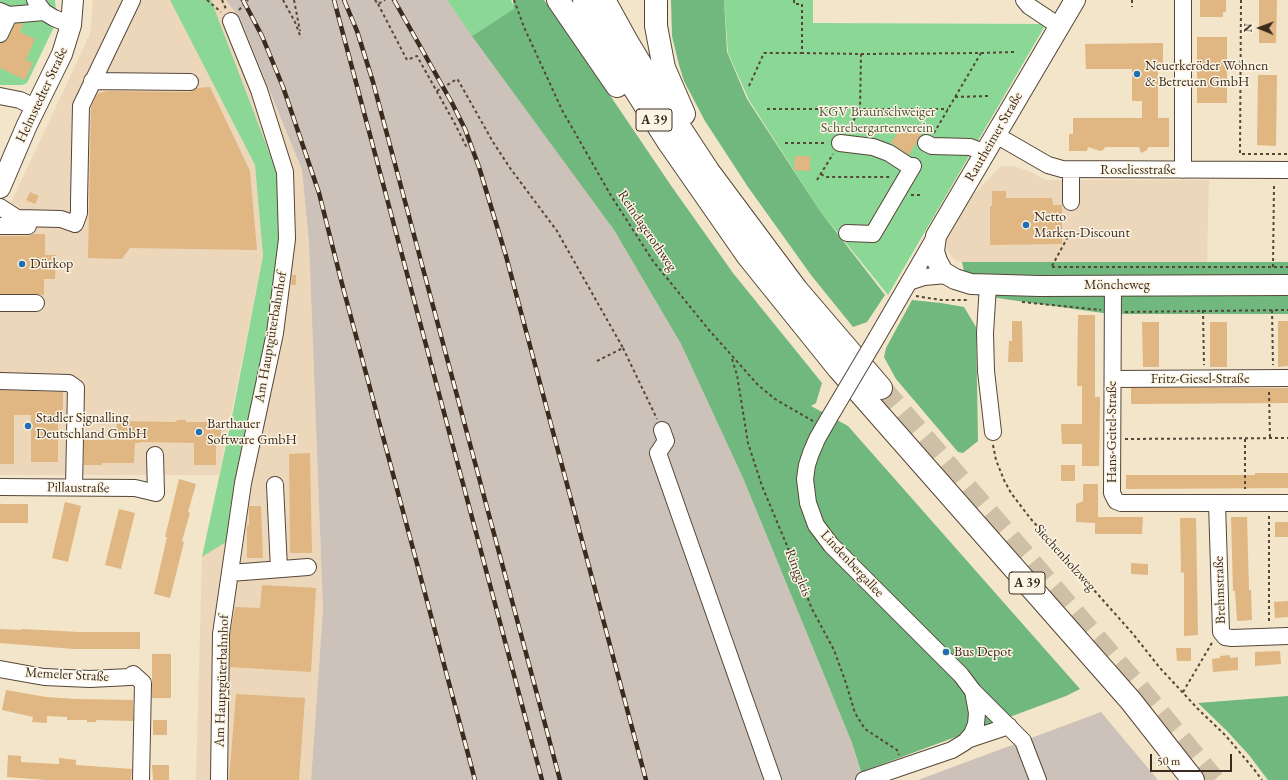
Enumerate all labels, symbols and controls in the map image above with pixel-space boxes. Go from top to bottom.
north arrow [1240,8,1280,48]
text: N [1241,23,1255,32]
street label: Helmstedter Straße [13,45,71,145]
place label: Neuerkeröder Wohnen & Betreuen GmbH [1145,58,1268,90]
marker: Neuerkeröder Wohnen & Betreuen GmbH [1132,69,1142,79]
street label: Rautheimer Straße [961,89,1027,185]
park label: KGV Braunschweiger Schrebergartenverein [819,104,935,136]
road number: A 39 [636,109,672,131]
street label: Roseliesstraße [1100,162,1176,178]
street label: Reindagerothweg [614,187,680,275]
place label: Netto Marken-Discount [1034,209,1130,242]
marker: Netto Marken-Discount [1021,220,1031,230]
place label: Dürkop [30,256,73,272]
marker: Dürkop [17,259,27,269]
street label: Am Hauptgüterbahnhof [251,270,291,404]
street label: Möncheweg [1084,277,1150,293]
street label: Fritz-Giesel-Straße [1151,371,1249,387]
street label: Hans-Geitel-Straße [1104,381,1120,483]
place label: Stadler Signalling Deutschland GmbH [36,410,147,442]
place label: Barthauer Software GmbH [207,416,297,448]
marker: Stadler Signalling Deutschland GmbH [23,421,33,431]
marker: Barthauer Software GmbH [194,427,204,437]
street label: Pillaustraße [47,479,109,497]
street label: Siechenholzweg [1031,521,1099,595]
street label: Lindenbergallee [817,527,887,601]
street label: Ringgleis [781,547,815,599]
street label: Brehmstraße [1210,556,1230,624]
road number: A 39 [1009,572,1045,594]
street label: Am Hauptgüterbahnhof [211,614,233,748]
place label: Bus Depot [954,644,1012,660]
marker: Bus Depot [941,647,951,657]
street label: Memeler Straße [25,664,109,686]
scale bar [1152,746,1234,772]
text: 50 m [1157,753,1180,769]

